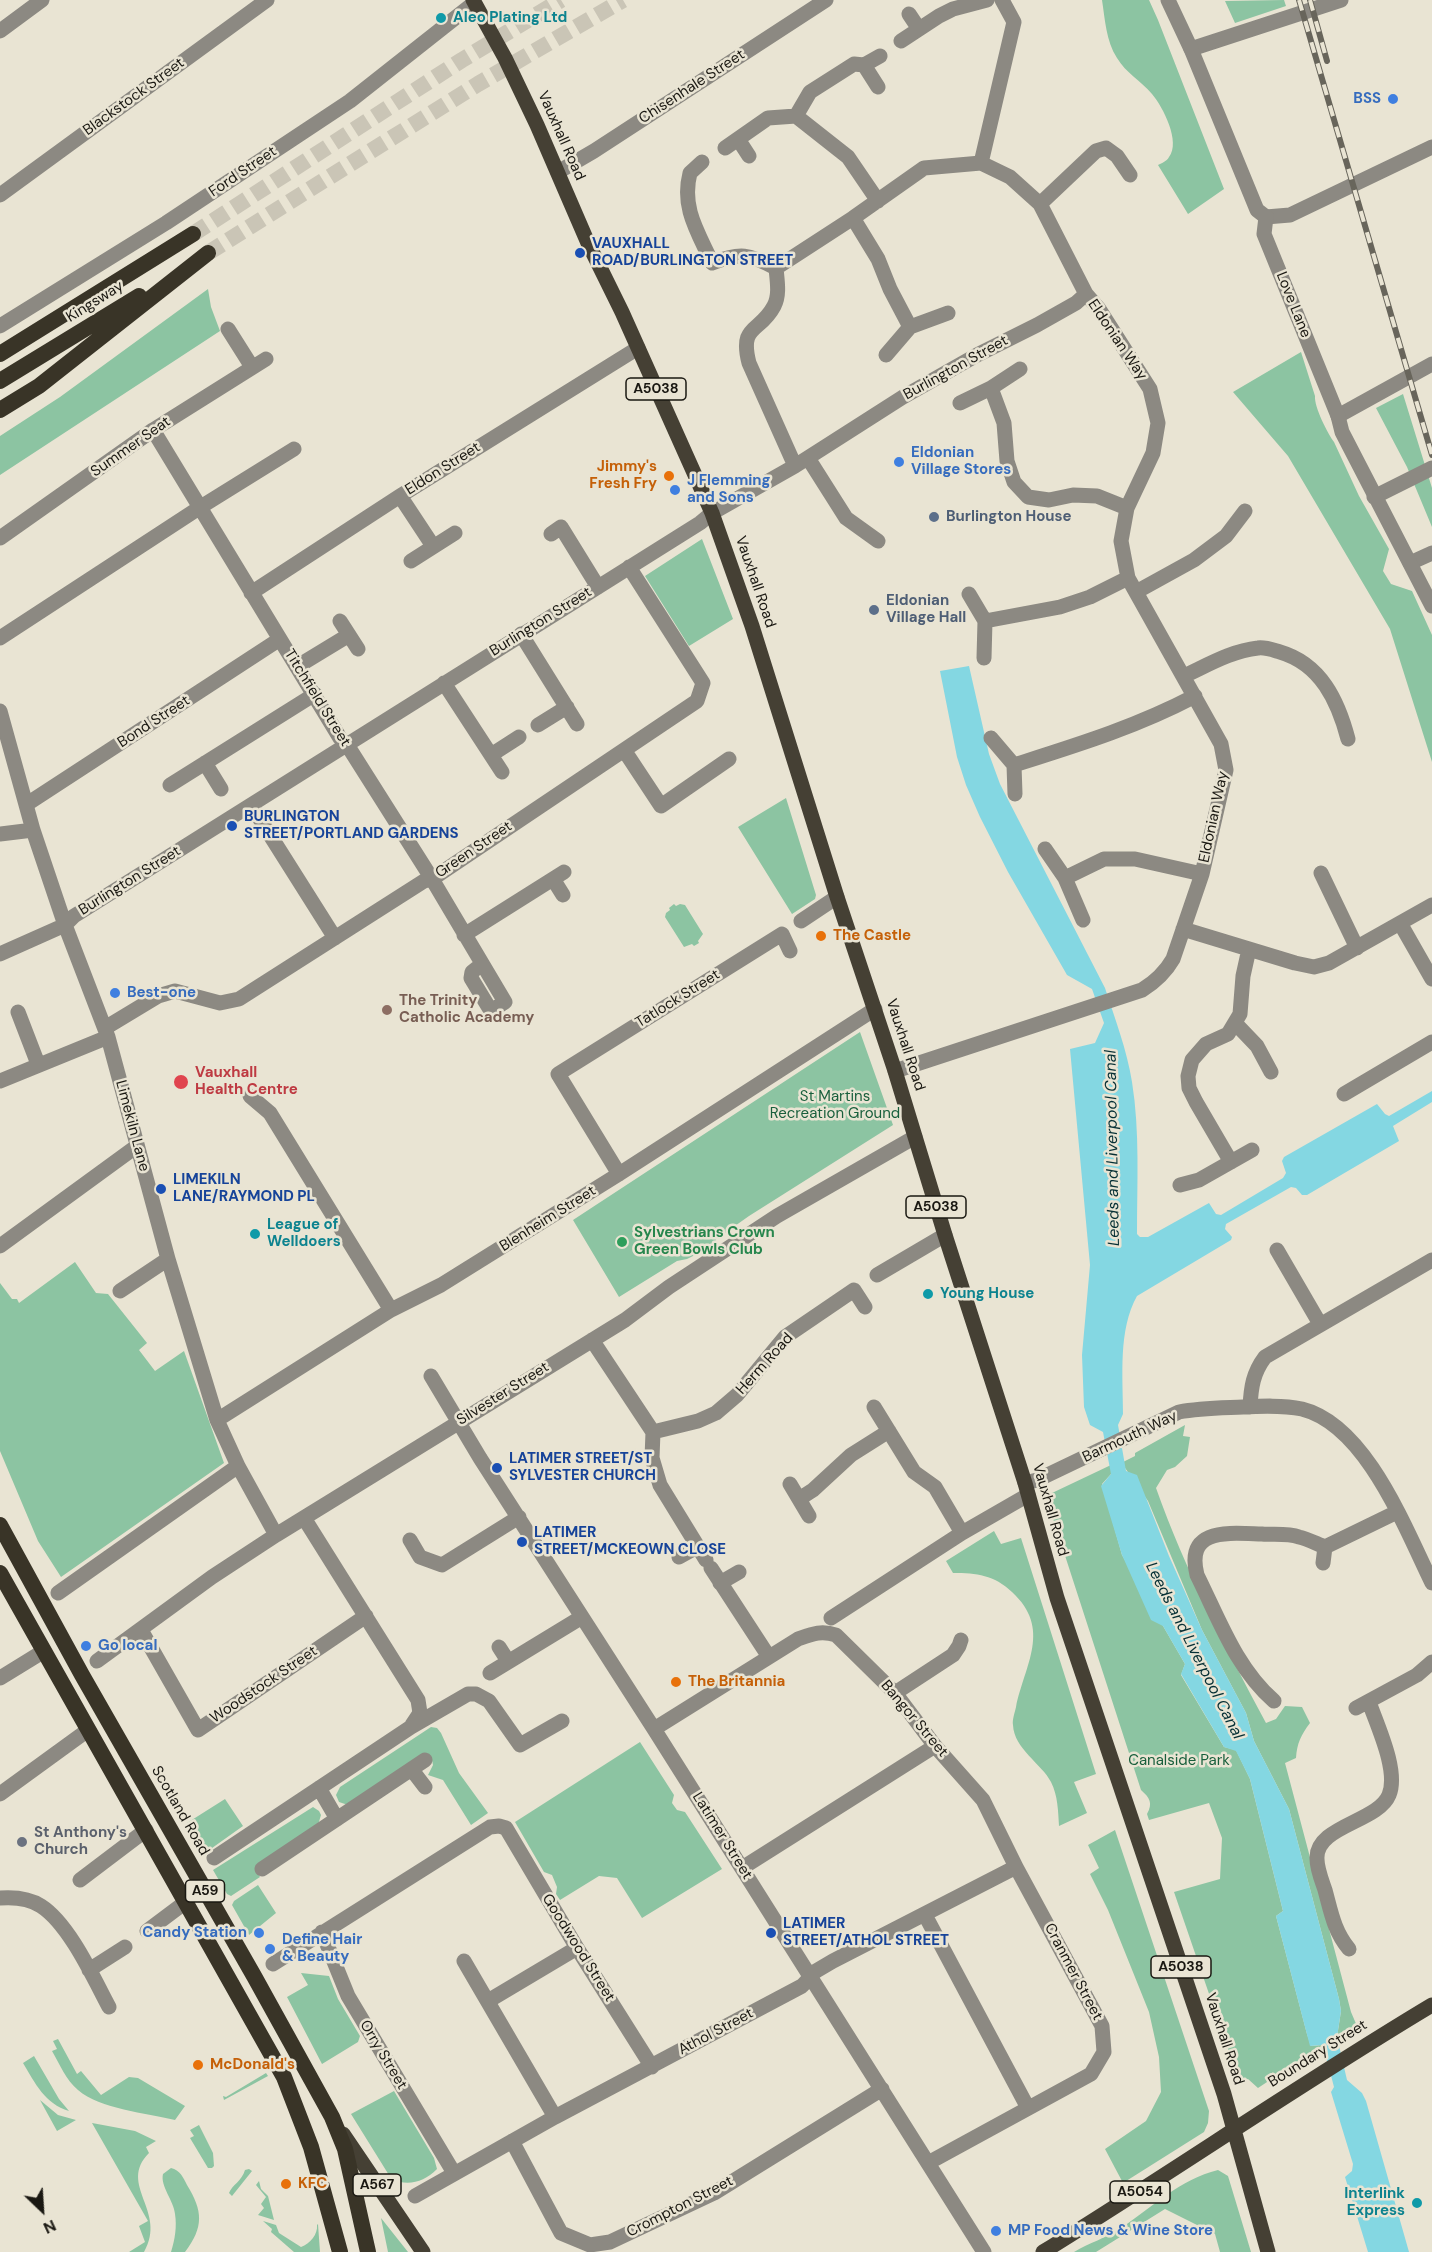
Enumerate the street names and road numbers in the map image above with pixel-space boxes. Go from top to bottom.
street label: Chisenhale Street [636,46,748,128]
street label: Blackstock Street [80,54,188,140]
street label: Vauxhall Road [533,89,589,183]
street label: Ford Street [206,143,280,201]
street label: Love Lane [1272,269,1314,341]
street label: Kingsway [63,277,127,327]
street label: Eldonian Way [1083,296,1151,384]
street label: Burlington Street [901,332,1011,404]
road number: A5038 [626,378,686,400]
street label: Summer Seat [88,413,174,481]
street label: Eldon Street [402,439,484,499]
street label: Vauxhall Road [731,534,779,630]
street label: Burlington Street [487,583,595,661]
street label: Titchfield Street [280,646,354,750]
street label: Bond Street [115,692,193,752]
street label: Eldonian Way [1196,770,1232,864]
street label: Green Street [432,818,516,882]
street label: Burlington Street [76,842,184,920]
street label: Tatlock Street [633,966,723,1032]
street label: Vauxhall Road [882,997,928,1093]
street label: Limekiln Lane [111,1078,153,1174]
street label: Blenheim Street [497,1182,599,1256]
road number: A5038 [906,1196,966,1218]
street label: Herm Road [733,1330,797,1398]
street label: Silvester Street [454,1359,552,1429]
street label: Barmouth Way [1080,1407,1180,1467]
street label: Vauxhall Road [1028,1461,1072,1559]
street label: Woodstock Street [207,1642,321,1728]
street label: Bangor Street [877,1677,951,1761]
street label: Scotland Road [147,1763,213,1859]
street label: Latimer Street [688,1789,756,1883]
road number: A59 [186,1880,224,1902]
street label: Goodwood Street [538,1891,618,2005]
street label: Cranmer Street [1040,1921,1106,2023]
road number: A5038 [1151,1956,1211,1978]
street label: Vauxhall Road [1201,1991,1247,2087]
street label: Athol Street [675,2005,757,2059]
street label: Boundary Street [1265,2016,1371,2092]
street label: Orry Street [355,2017,411,2093]
street label: Crompton Street [624,2172,736,2242]
road number: A567 [353,2174,401,2196]
road number: A5054 [1110,2181,1170,2203]

